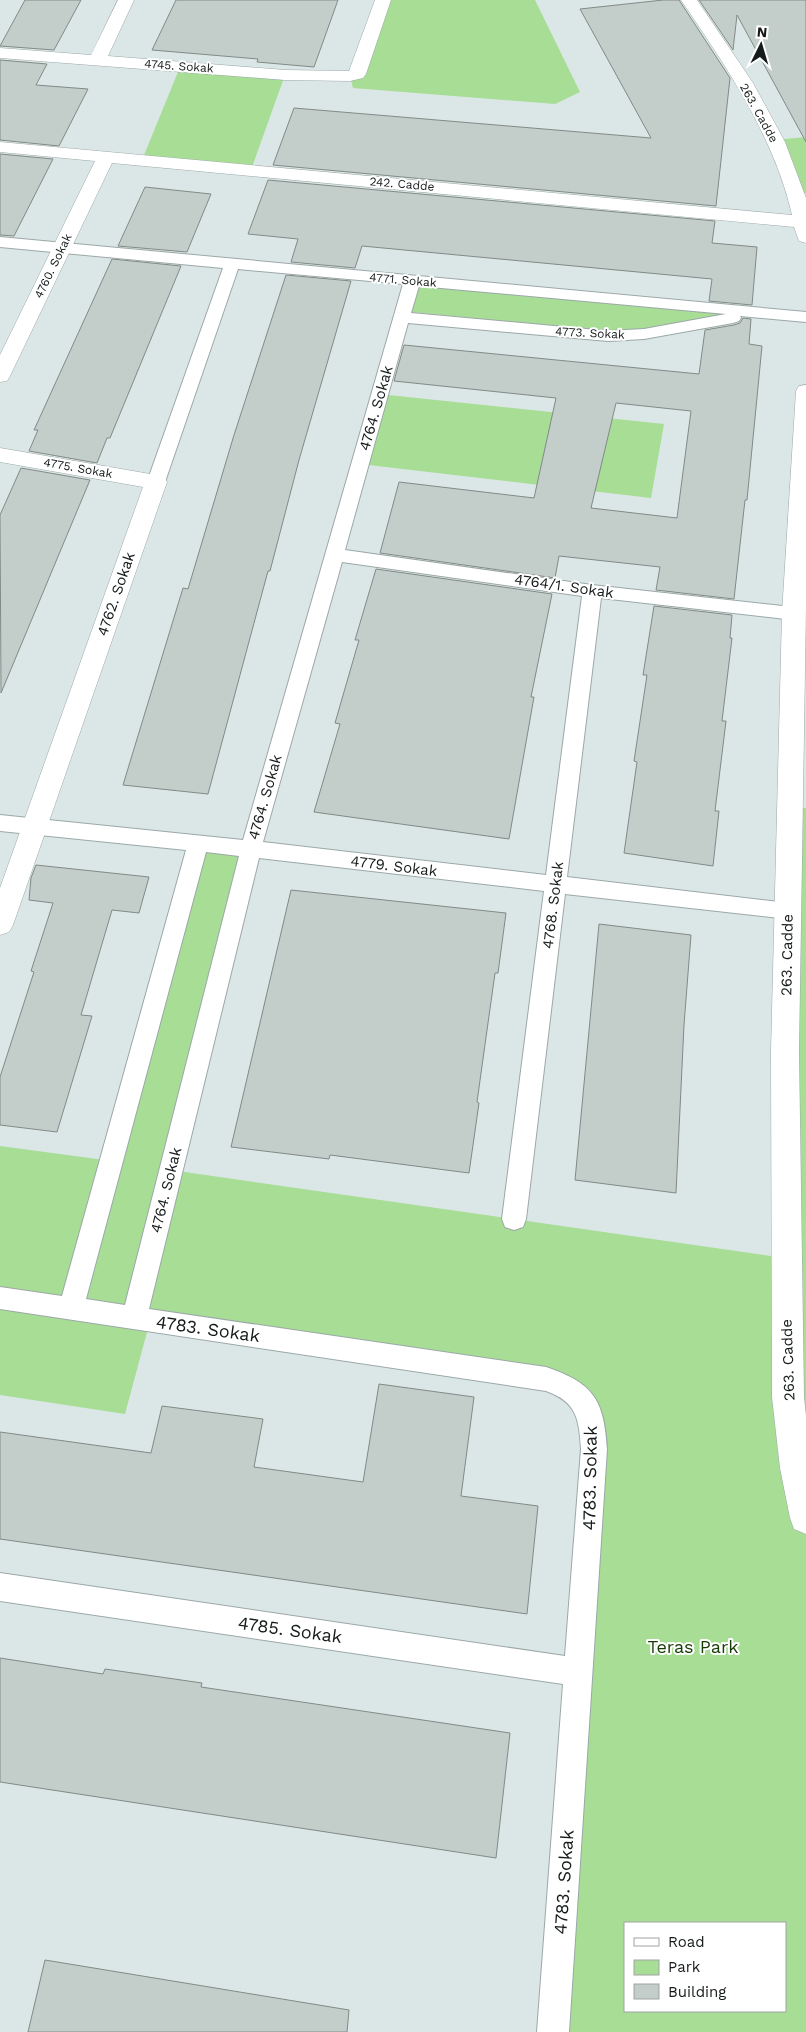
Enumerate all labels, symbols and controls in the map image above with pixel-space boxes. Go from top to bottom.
north arrow [736,20,786,70]
text: N [756,24,768,40]
street label: 4745. Sokak [144,57,214,75]
street label: 263. Cadde [737,81,781,145]
street label: 242. Cadde [369,174,435,194]
street label: 4760. Sokak [31,231,75,301]
street label: 4771. Sokak [369,270,437,290]
street label: 4773. Sokak [555,324,625,342]
street label: 4764. Sokak [355,363,397,453]
street label: 4775. Sokak [42,455,114,481]
street label: 4762. Sokak [93,549,139,638]
street label: 4764/1. Sokak [513,570,615,602]
street label: 4764. Sokak [244,752,286,842]
street label: 4779. Sokak [350,852,439,880]
street label: 4768. Sokak [539,860,567,950]
street label: 263. Cadde [777,914,797,996]
street label: 4764. Sokak [147,1145,185,1235]
street label: 4783. Sokak [155,1311,261,1346]
street label: 263. Cadde [778,1319,798,1401]
street label: 4783. Sokak [578,1425,601,1531]
street label: 4785. Sokak [237,1612,344,1647]
park label: Teras Park [648,1636,738,1657]
street label: 4783. Sokak [549,1829,578,1935]
legend [624,1922,786,2012]
text: Road [668,1933,705,1951]
text: Park [668,1958,701,1976]
text: Building [668,1983,726,2001]

